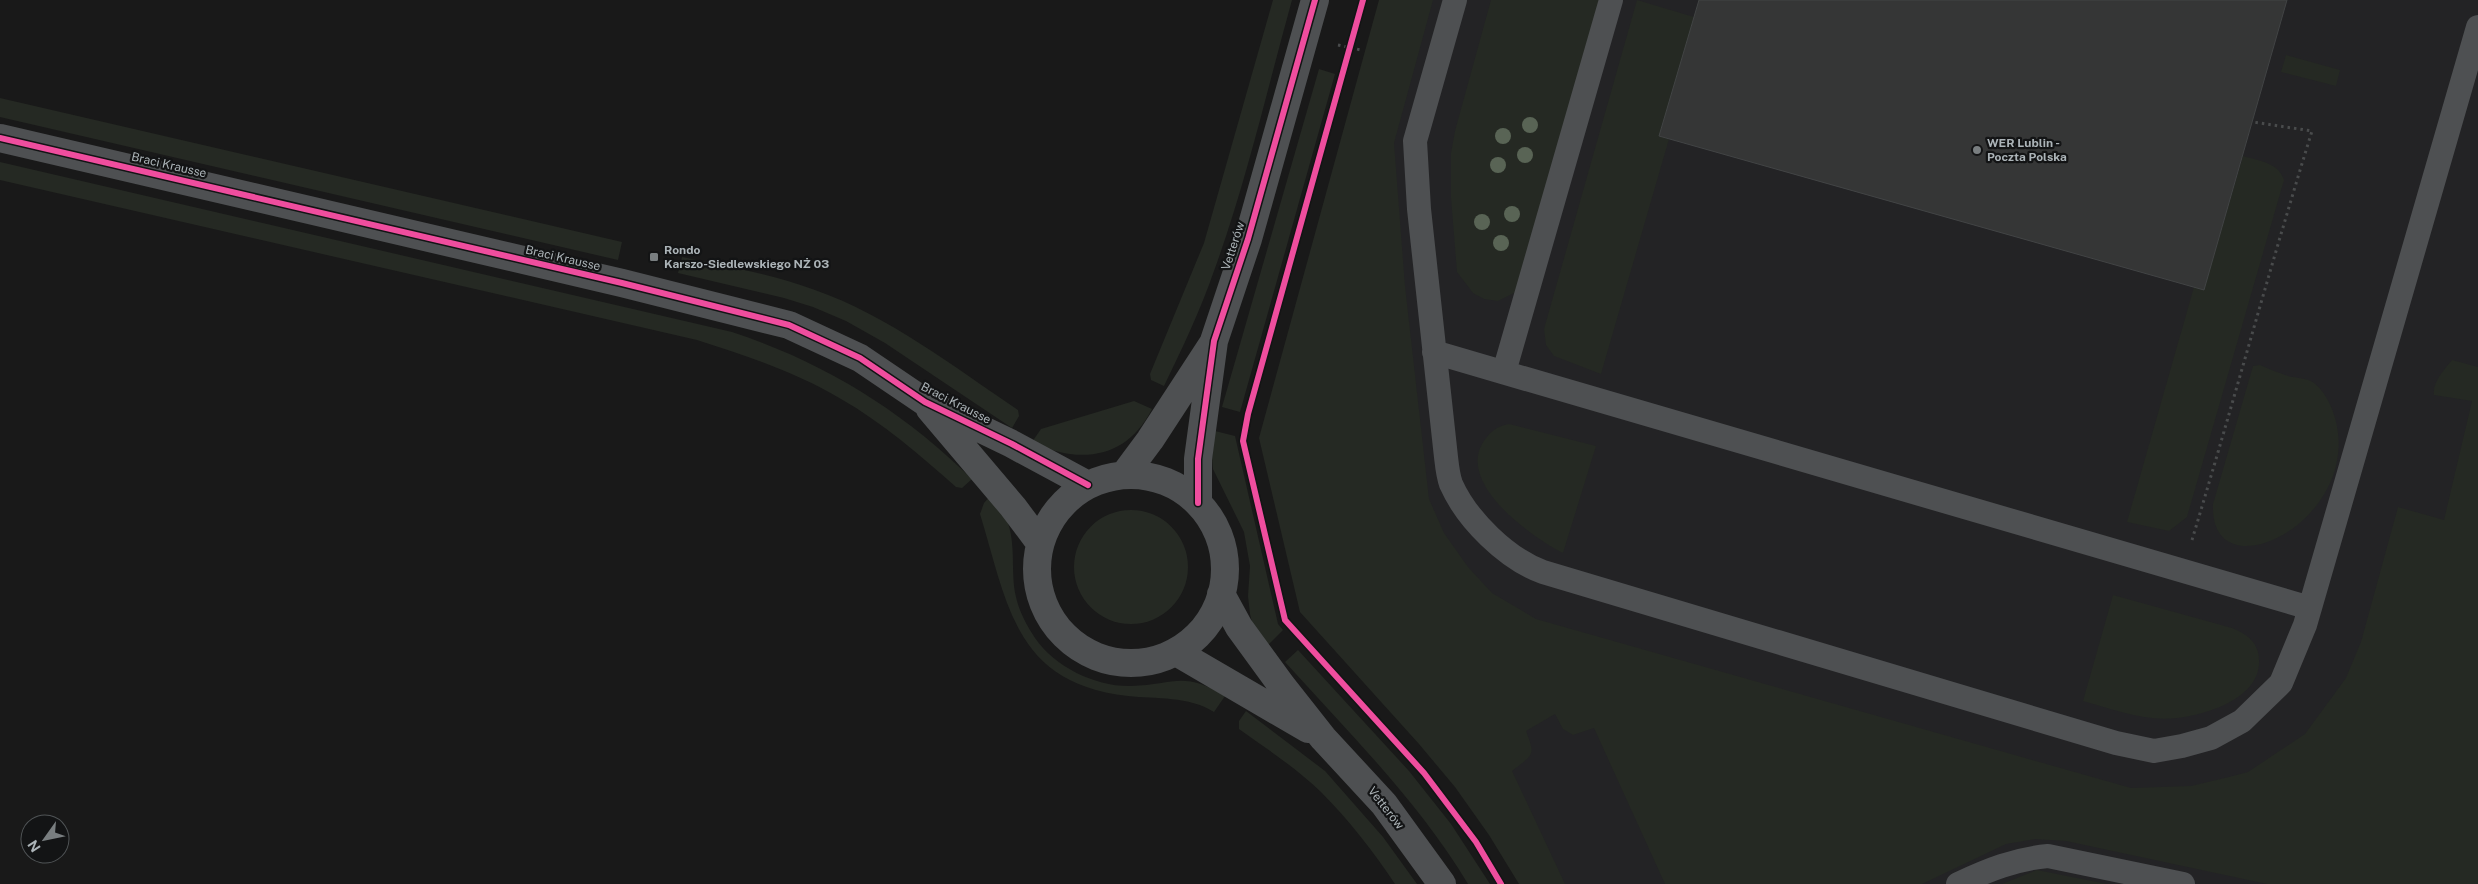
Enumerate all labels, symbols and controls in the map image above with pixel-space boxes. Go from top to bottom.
place label: WER Lublin - Poczta Polska [1987,136,2067,164]
marker: WER Lublin - Poczta Polska [1971,144,1983,156]
street label: Braci Krausse [130,150,208,180]
street label: Vetterów [1219,219,1248,272]
street label: Braci Krausse [524,243,602,273]
place label: Rondo Karszo-Siedlewskiego NŻ 03 [664,243,829,271]
marker: Rondo Karszo-Siedlewskiego NŻ 03 [648,251,660,263]
street label: Braci Krausse [919,379,994,427]
street label: Vetterów [1365,784,1407,833]
north arrow [20,814,70,864]
text: N [24,837,44,855]

